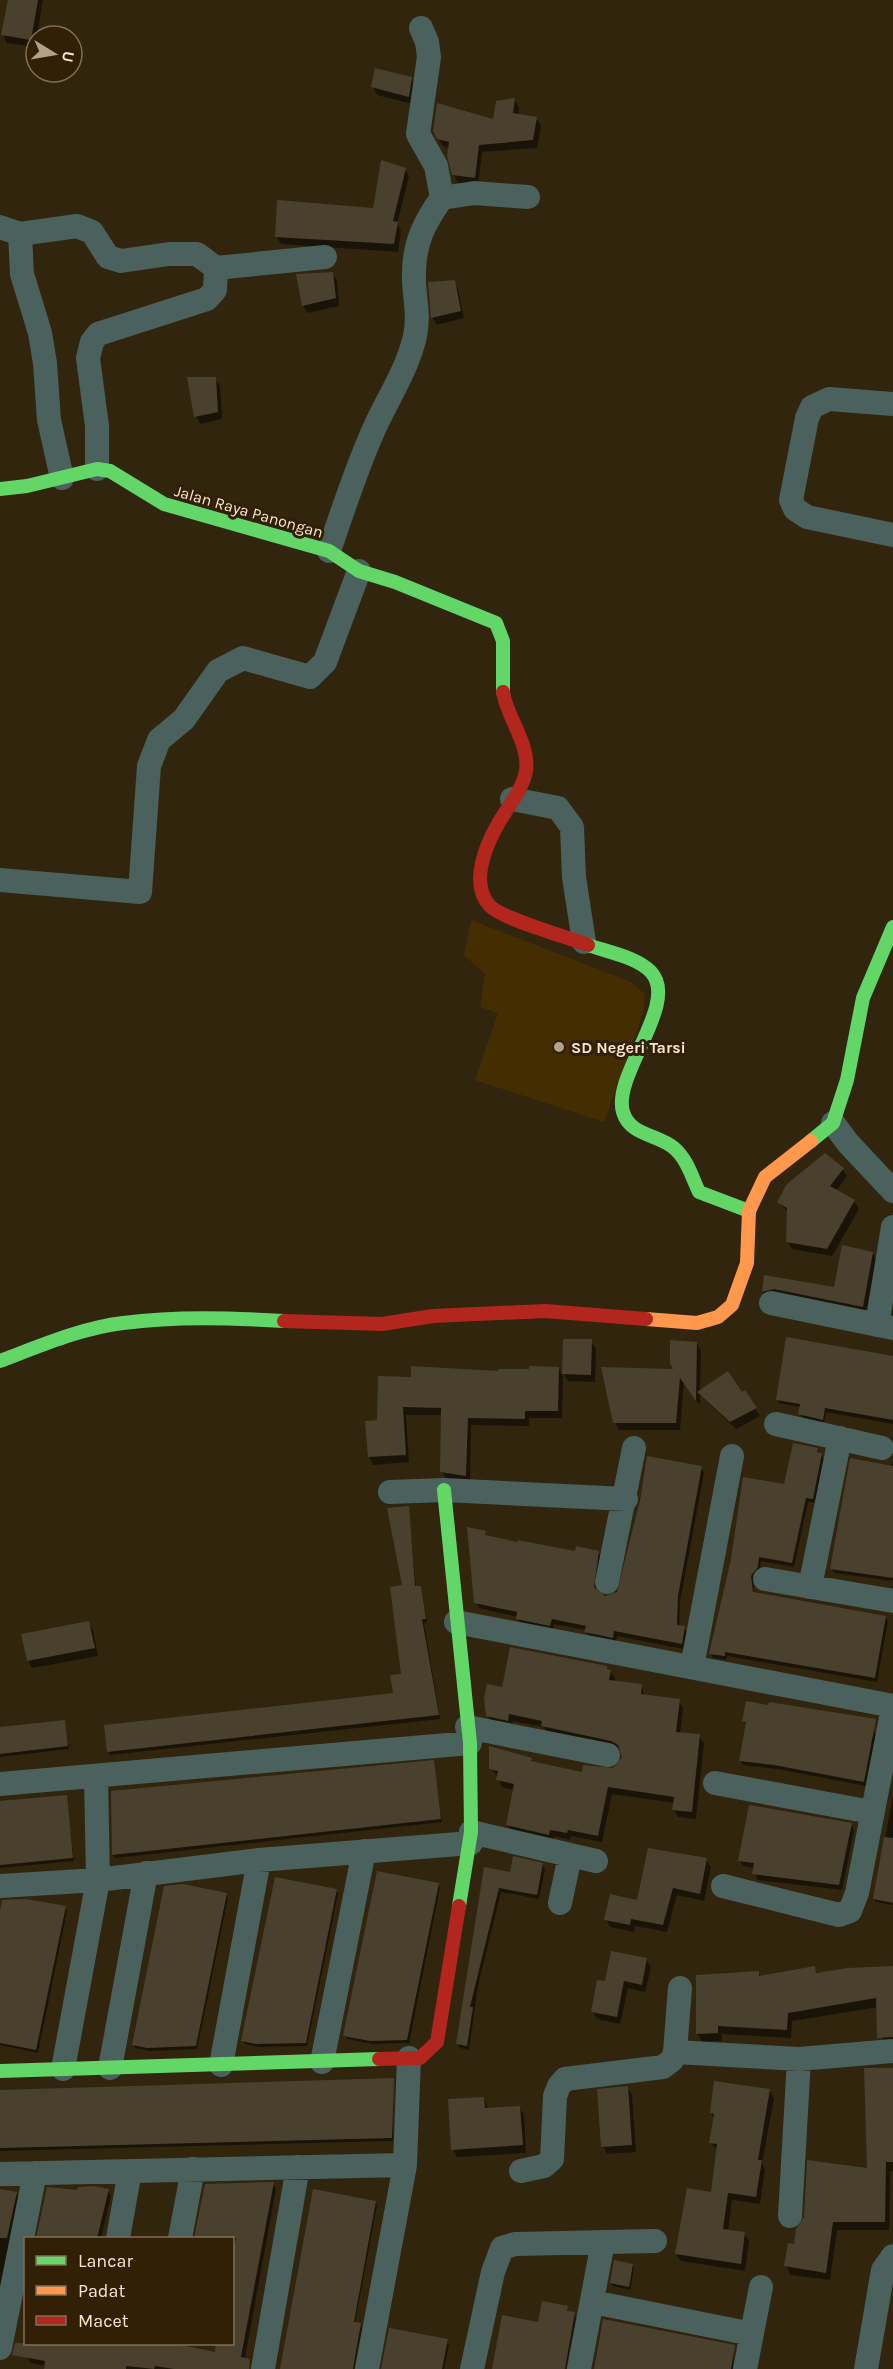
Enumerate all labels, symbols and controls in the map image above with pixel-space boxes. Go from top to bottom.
north arrow [24,24,84,84]
text: U [58,50,79,64]
street label: Jalan Raya Panongan [172,481,325,542]
place label: SD Negeri Tarsi [571,1038,686,1057]
marker: SD Negeri Tarsi [552,1040,566,1054]
legend [24,2237,234,2345]
text: Lancar [78,2250,133,2272]
text: Padat [78,2280,125,2302]
text: Macet [78,2310,129,2332]

